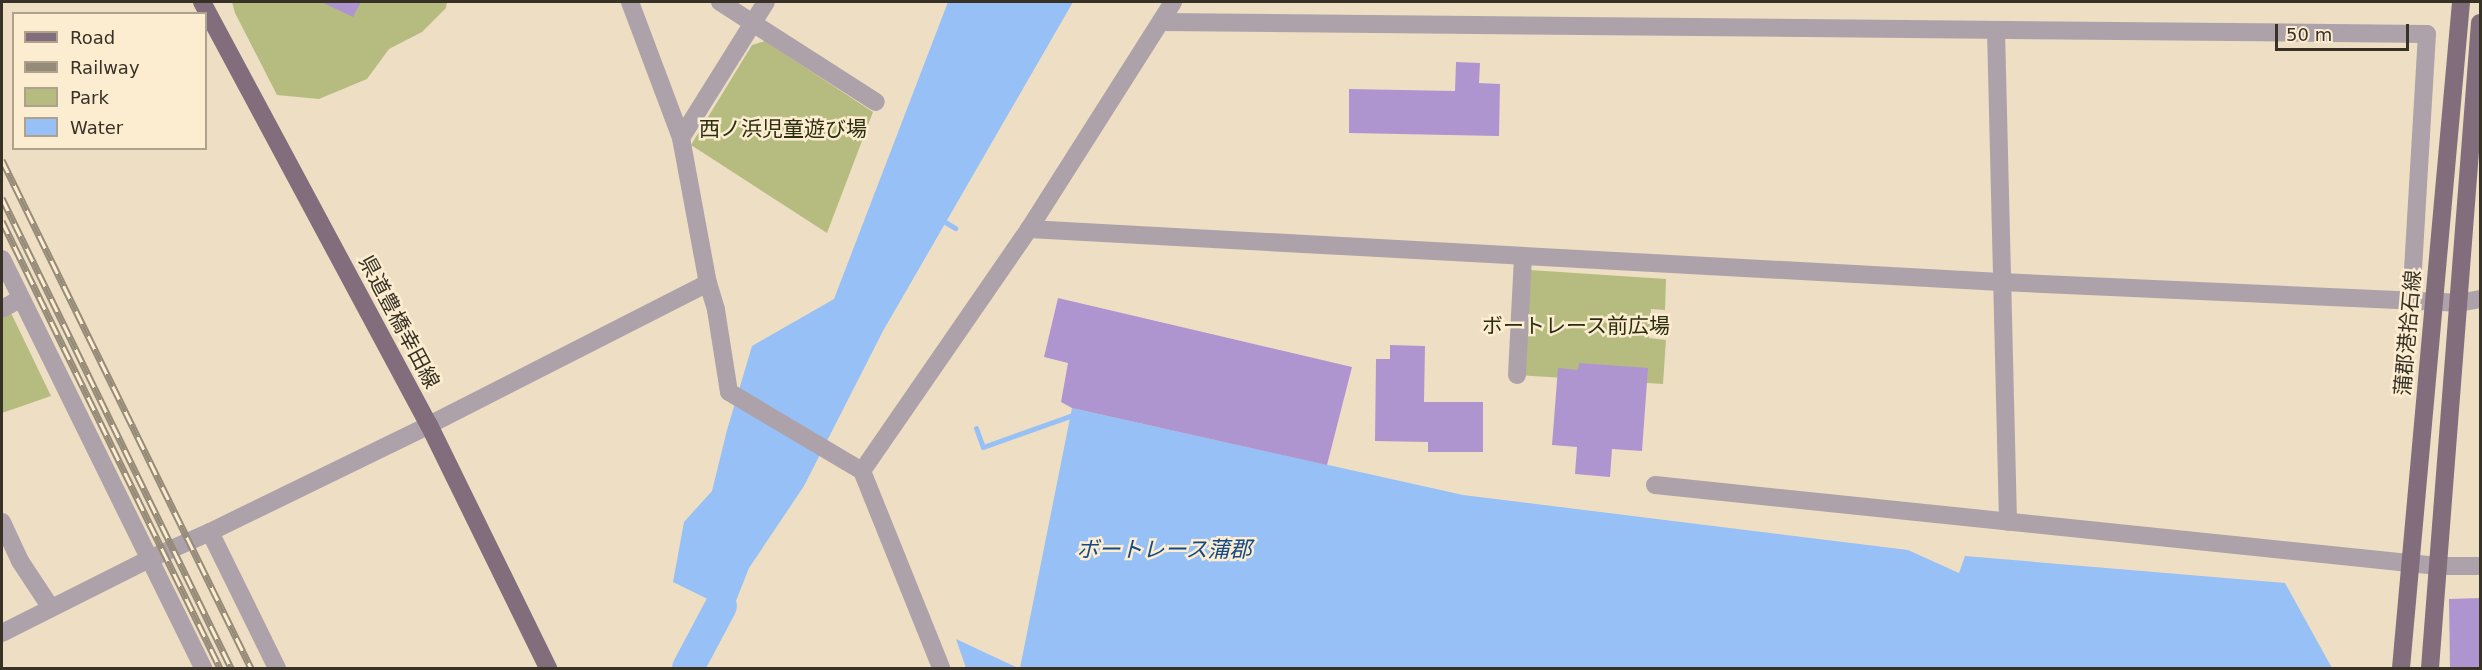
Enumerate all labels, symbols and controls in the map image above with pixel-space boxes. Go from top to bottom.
legend [12,12,207,150]
scale bar [2278,12,2412,50]
text: 50 m [2286,24,2332,45]
text: Road [70,27,115,48]
text: Railway [70,57,140,78]
text: Park [70,87,109,108]
park label: 西ノ浜児童遊び場 [699,116,867,142]
text: Water [70,117,123,138]
street label: 県道豊橋幸田線 [353,251,445,393]
street label: 蒲郡港拾石線 [2390,269,2426,397]
park label: ボートレース前広場 [1482,313,1670,339]
water label: ボートレース蒲郡 [1076,537,1252,563]

